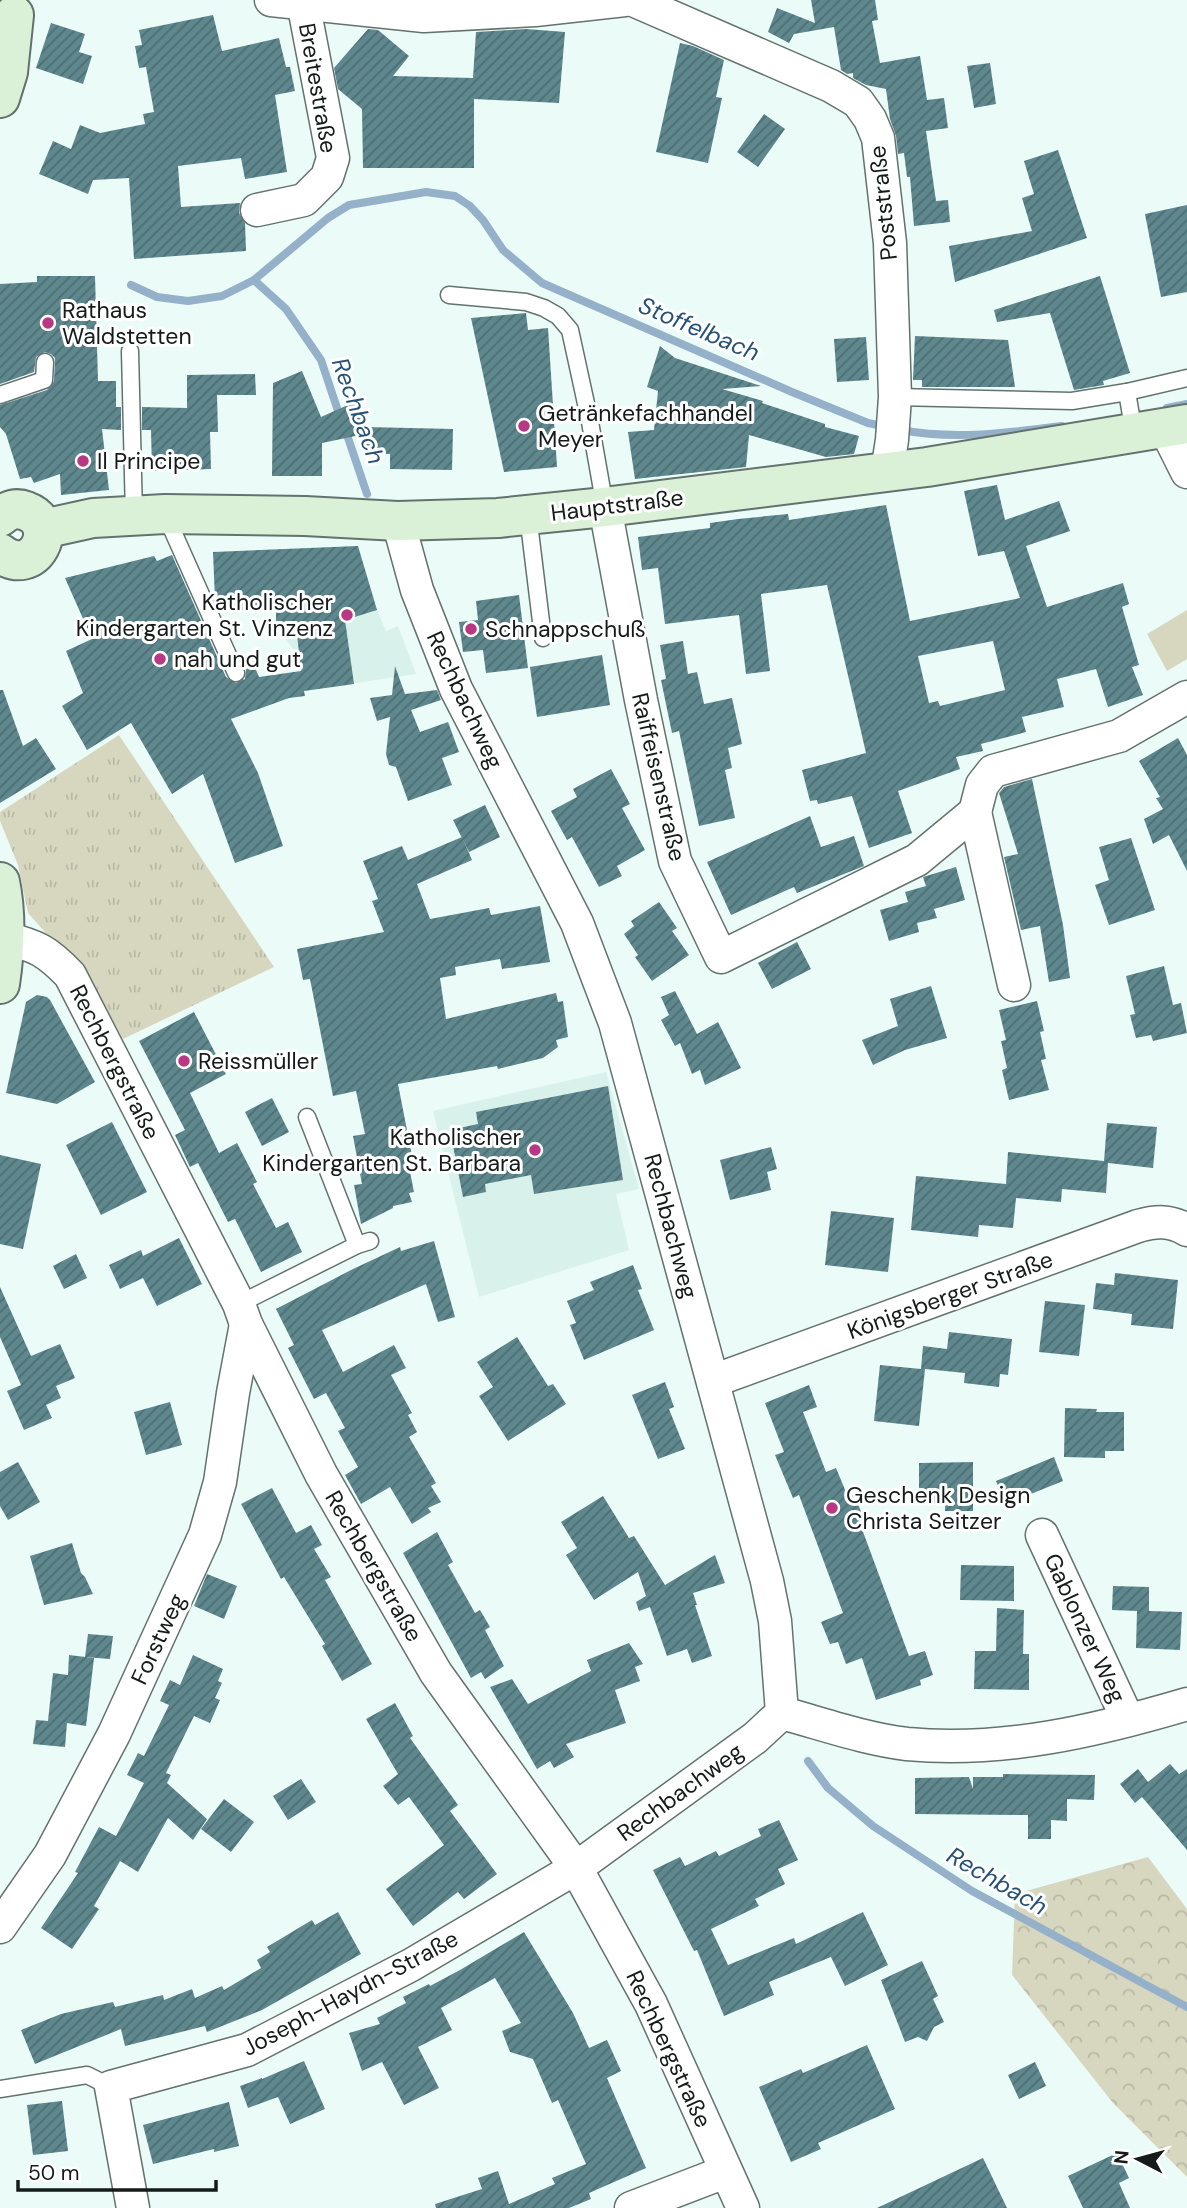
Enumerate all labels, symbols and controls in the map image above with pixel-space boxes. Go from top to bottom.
street label: Breitestraße [292,21,344,155]
street label: Poststraße [862,144,904,262]
water label: Stoffelbach [634,289,764,368]
place label: Rathaus Waldstetten [62,295,192,351]
marker: Rathaus Waldstetten [40,315,56,331]
water label: Rechbach [325,353,392,468]
place label: Getränkefachhandel Meyer [538,398,753,454]
marker: Getränkefachhandel Meyer [516,418,532,434]
place label: Il Principe [97,446,200,476]
marker: Il Principe [75,453,91,469]
street label: Hauptstraße [549,482,685,528]
place label: Katholischer Kindergarten St. Vinzenz [76,587,333,643]
marker: Katholischer Kindergarten St. Vinzenz [339,607,355,623]
place label: Schnappschuß [485,614,646,644]
marker: Schnappschuß [463,621,479,637]
street label: Rechbachweg [420,626,510,774]
place label: nah und gut [174,644,301,674]
marker: nah und gut [152,651,168,667]
street label: Raiffeisenstraße [625,690,693,864]
street label: Rechbergstraße [63,979,167,1145]
place label: Reissmüller [198,1046,318,1076]
marker: Reissmüller [176,1053,192,1069]
place label: Katholischer Kindergarten St. Barbara [262,1122,521,1178]
marker: Katholischer Kindergarten St. Barbara [527,1142,543,1158]
street label: Rechbachweg [637,1150,705,1302]
street label: Königsberger Straße [843,1244,1057,1346]
place label: Geschenk Design Christa Seitzer [846,1480,1030,1536]
street label: Rechbergstraße [319,1485,429,1647]
marker: Geschenk Design Christa Seitzer [824,1500,840,1516]
street label: Gablonzer Weg [1037,1548,1133,1708]
street label: Forstweg [124,1589,192,1689]
street label: Rechbachweg [611,1736,749,1848]
water label: Rechbach [941,1839,1053,1922]
street label: Joseph-Haydn-Straße [237,1923,463,2063]
street label: Rechbergstraße [619,1966,719,2132]
north arrow [1103,2124,1173,2194]
scale bar [18,2148,215,2192]
text: N [1108,2149,1135,2165]
text: 50 m [28,2159,79,2187]

